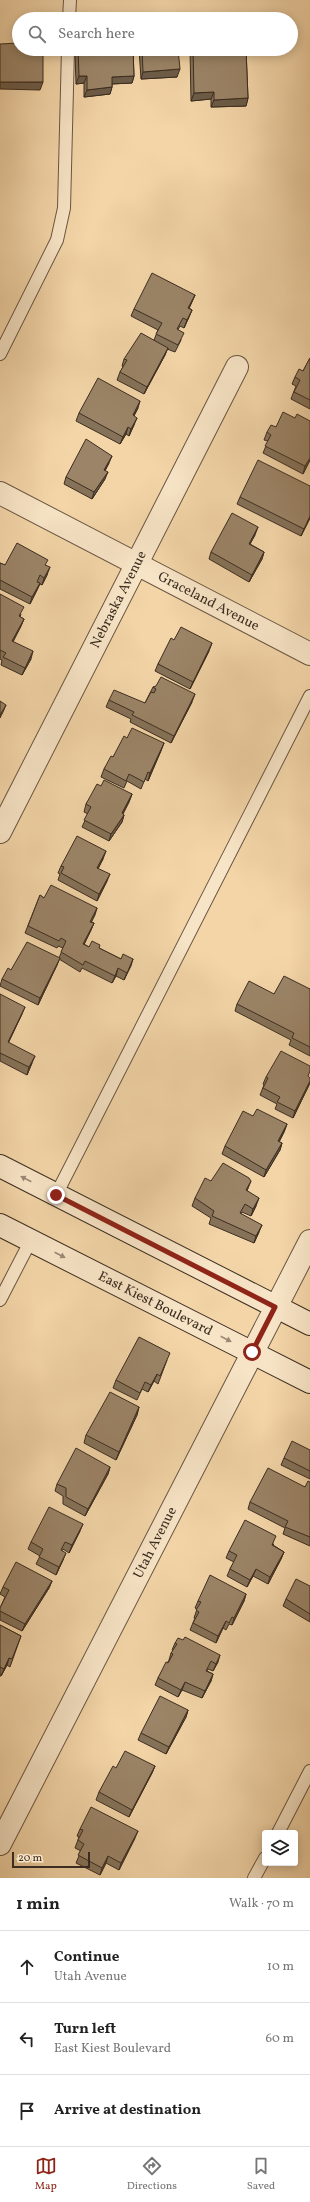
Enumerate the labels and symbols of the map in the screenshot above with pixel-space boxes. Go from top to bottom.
street label: Nebraska Avenue [86,547,151,651]
street label: Graceland Avenue [154,567,263,636]
one-way arrow [20,1176,32,1182]
route end [47,1186,65,1204]
one-way arrow [54,1252,66,1258]
street label: East Kiest Boulevard [95,1267,216,1341]
one-way arrow [220,1336,231,1342]
route start [243,1343,261,1361]
street label: Utah Avenue [129,1503,182,1582]
scale bar [12,1850,90,1869]

